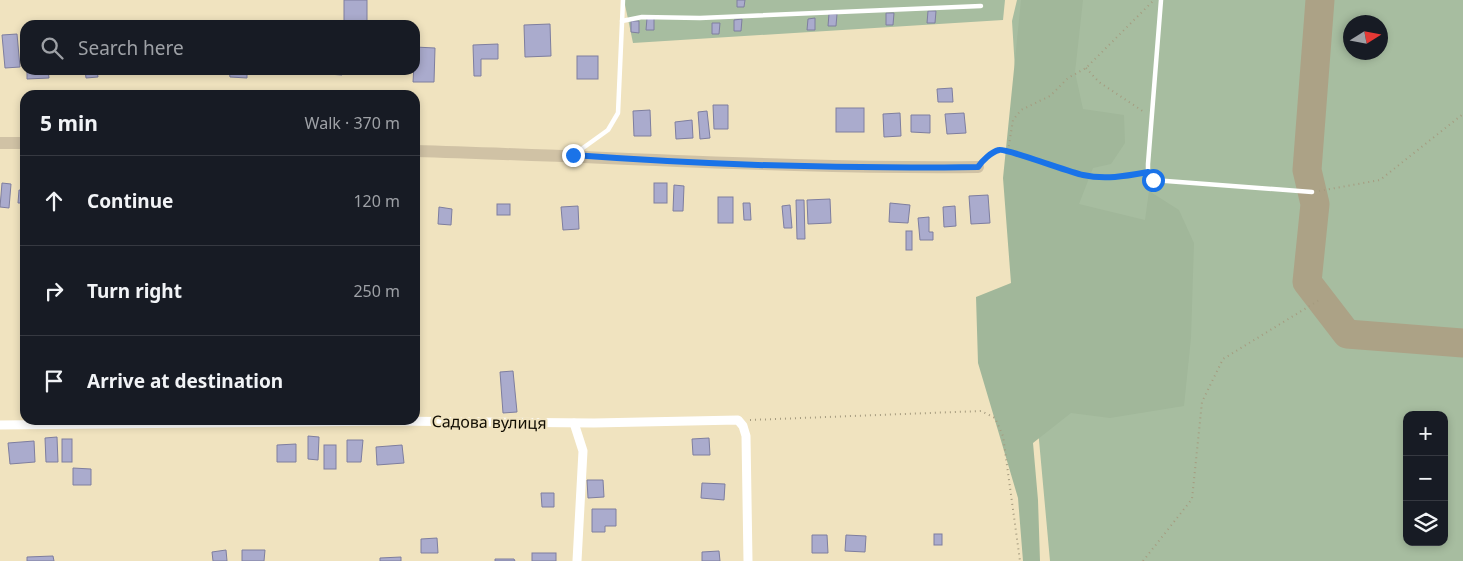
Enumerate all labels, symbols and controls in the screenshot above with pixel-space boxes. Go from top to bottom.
north arrow [1343,15,1388,60]
search box [20,20,420,75]
icon: search [38,34,66,62]
text: Search here [78,35,184,61]
text: 5 min [40,109,98,137]
text: Walk · 370 m [305,112,400,134]
route end [562,144,585,167]
route start [1142,169,1165,192]
icon: ahead [40,187,68,215]
text: Continue [87,188,173,214]
text: 120 m [353,190,400,212]
icon: right [40,277,68,305]
text: Turn right [87,278,182,304]
text: 250 m [353,280,400,302]
icon: arrive [40,367,68,395]
text: Arrive at destination [87,368,283,394]
street label: Садова вулиця [431,410,547,434]
map controls [1403,411,1448,546]
button: + [1403,411,1448,456]
button: − [1403,456,1448,501]
button: layers [1403,501,1448,546]

